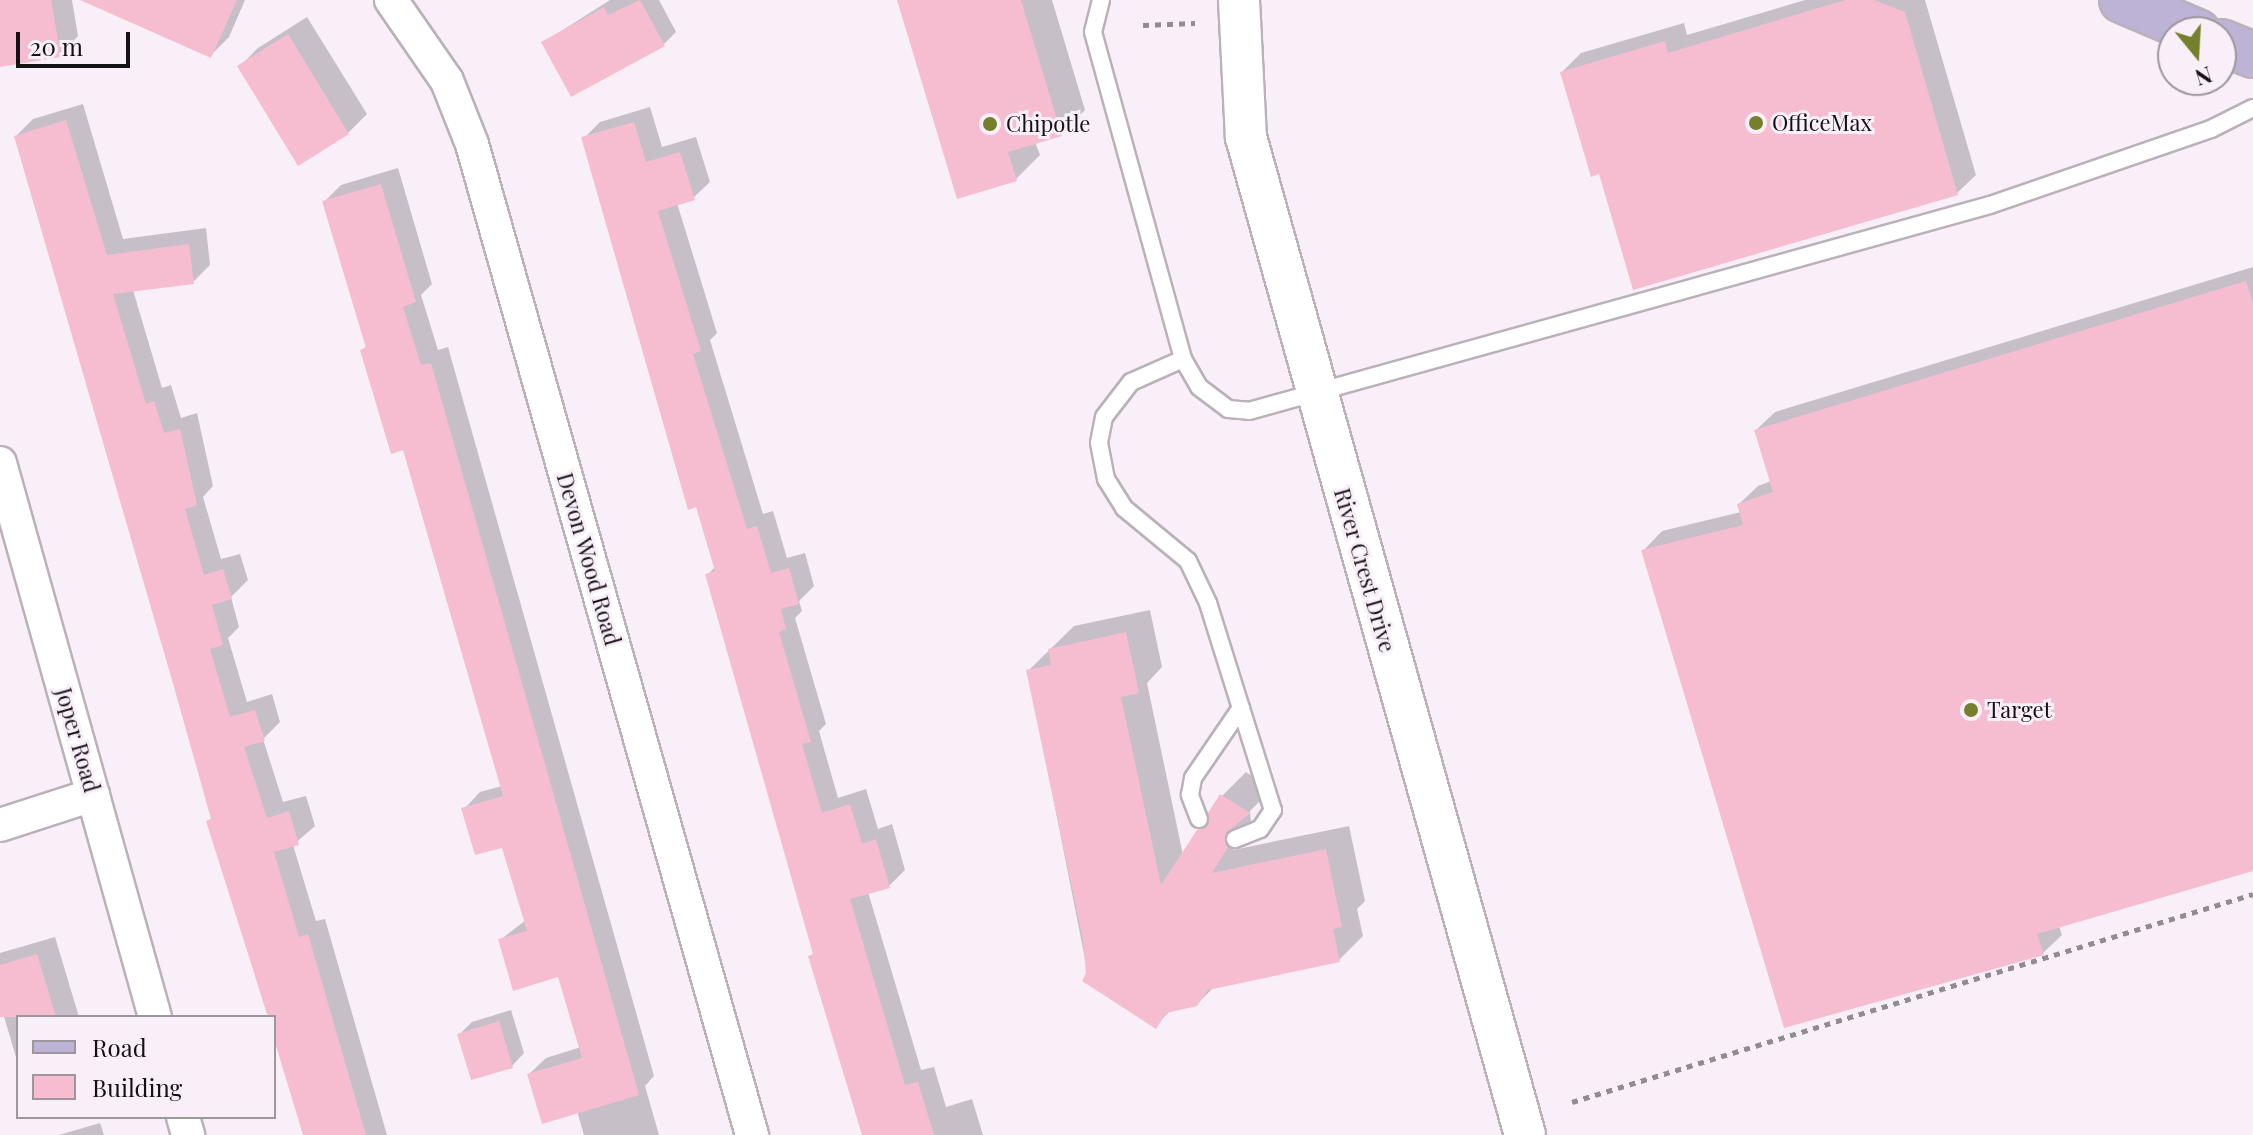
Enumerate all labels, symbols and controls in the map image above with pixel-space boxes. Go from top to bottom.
scale bar [20,16,134,66]
north arrow [2157,16,2237,96]
text: 20 m [30,30,83,62]
text: N [2192,60,2216,94]
place label: OfficeMax [1772,110,1872,136]
place label: Chipotle [1006,111,1090,137]
marker: OfficeMax [1747,114,1765,132]
marker: Chipotle [981,115,999,133]
street label: Devon Wood Road [552,469,626,649]
street label: River Crest Drive [1329,485,1401,655]
street label: Joper Road [50,684,106,796]
place label: Target [1987,697,2051,723]
marker: Target [1962,701,1980,719]
legend [16,1015,276,1119]
text: Road [92,1031,147,1063]
text: Building [92,1071,182,1103]

